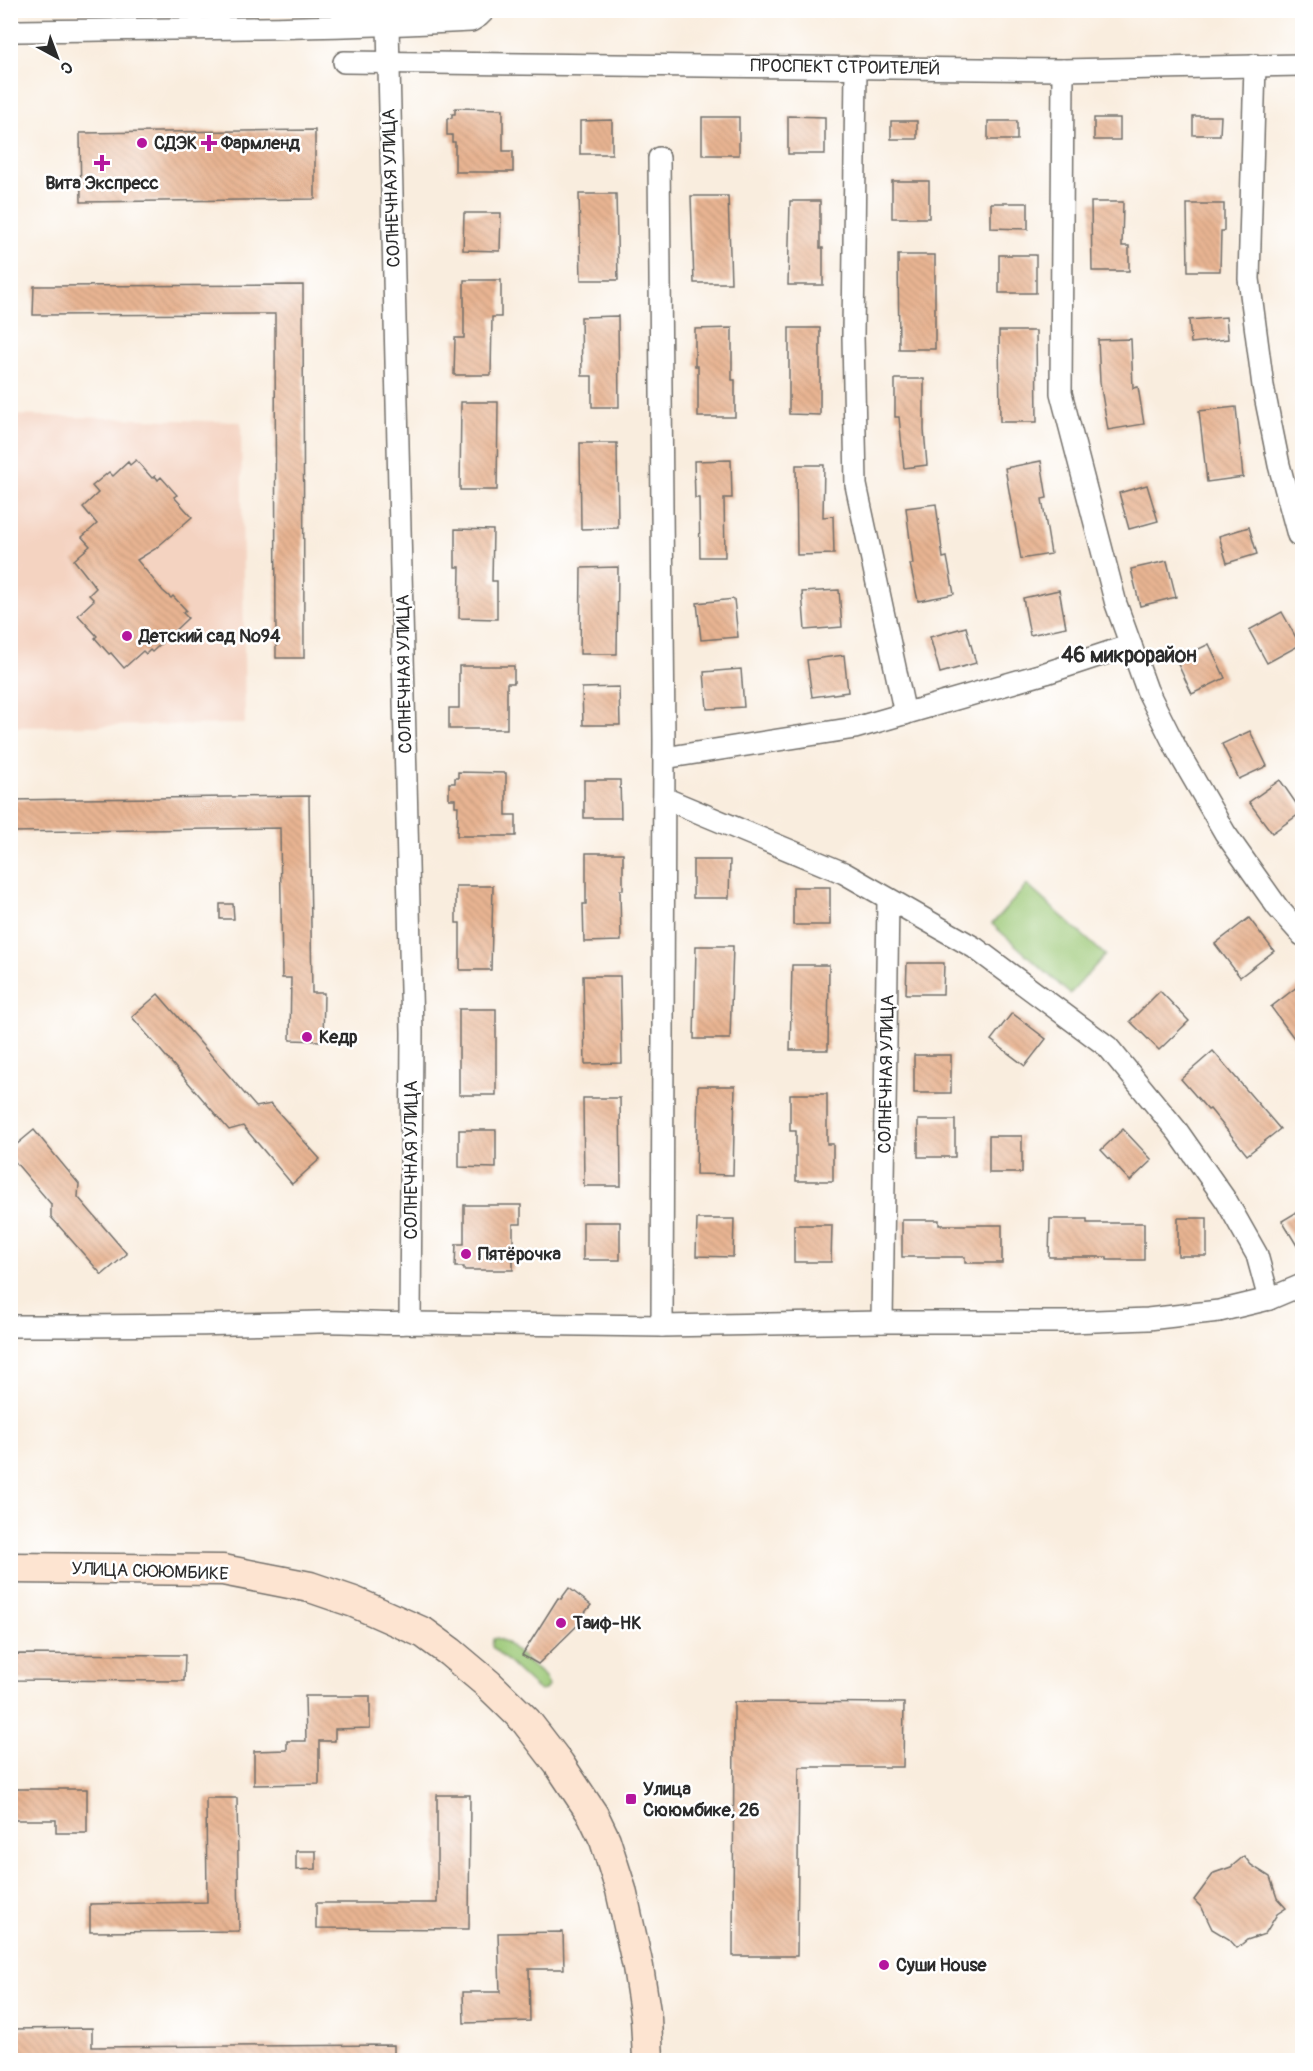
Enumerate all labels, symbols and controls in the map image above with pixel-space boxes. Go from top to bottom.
north arrow [27,27,87,87]
street label: ПРОСПЕКТ СТРОИТЕЛЕЙ [750,54,940,81]
text: С [56,57,76,78]
street label: СОЛНЕЧНАЯ УЛИЦА [377,108,406,268]
place label: СДЭК [154,132,197,155]
place label: Фармленд [220,132,300,155]
marker: СДЭК [135,136,149,150]
marker: Фармленд [202,136,216,150]
marker: Вита Экспресс [95,156,109,170]
place label: Вита Экспресс [45,172,159,195]
street label: СОЛНЕЧНАЯ УЛИЦА [392,594,417,754]
place label: Детский сад №94 [138,625,281,648]
marker: Детский сад №94 [120,629,134,643]
district label: 46 микрорайон [1061,642,1197,669]
street label: СОЛНЕЧНАЯ УЛИЦА [874,994,899,1154]
place label: Кедр [319,1026,358,1049]
marker: Кедр [300,1030,314,1044]
street label: СОЛНЕЧНАЯ УЛИЦА [400,1080,423,1240]
place label: Пятёрочка [478,1243,562,1266]
marker: Пятёрочка [459,1247,473,1261]
street label: УЛИЦА СЮЮМБИКЕ [71,1557,229,1586]
place label: Таиф-НК [572,1612,642,1635]
marker: Таиф-НК [554,1616,568,1630]
place label: Улица Сююмбике, 26 [643,1778,760,1822]
marker: Улица Сююмбике, 26 [624,1792,638,1806]
place label: Суши House [896,1954,988,1977]
marker: Суши House [877,1958,891,1972]

